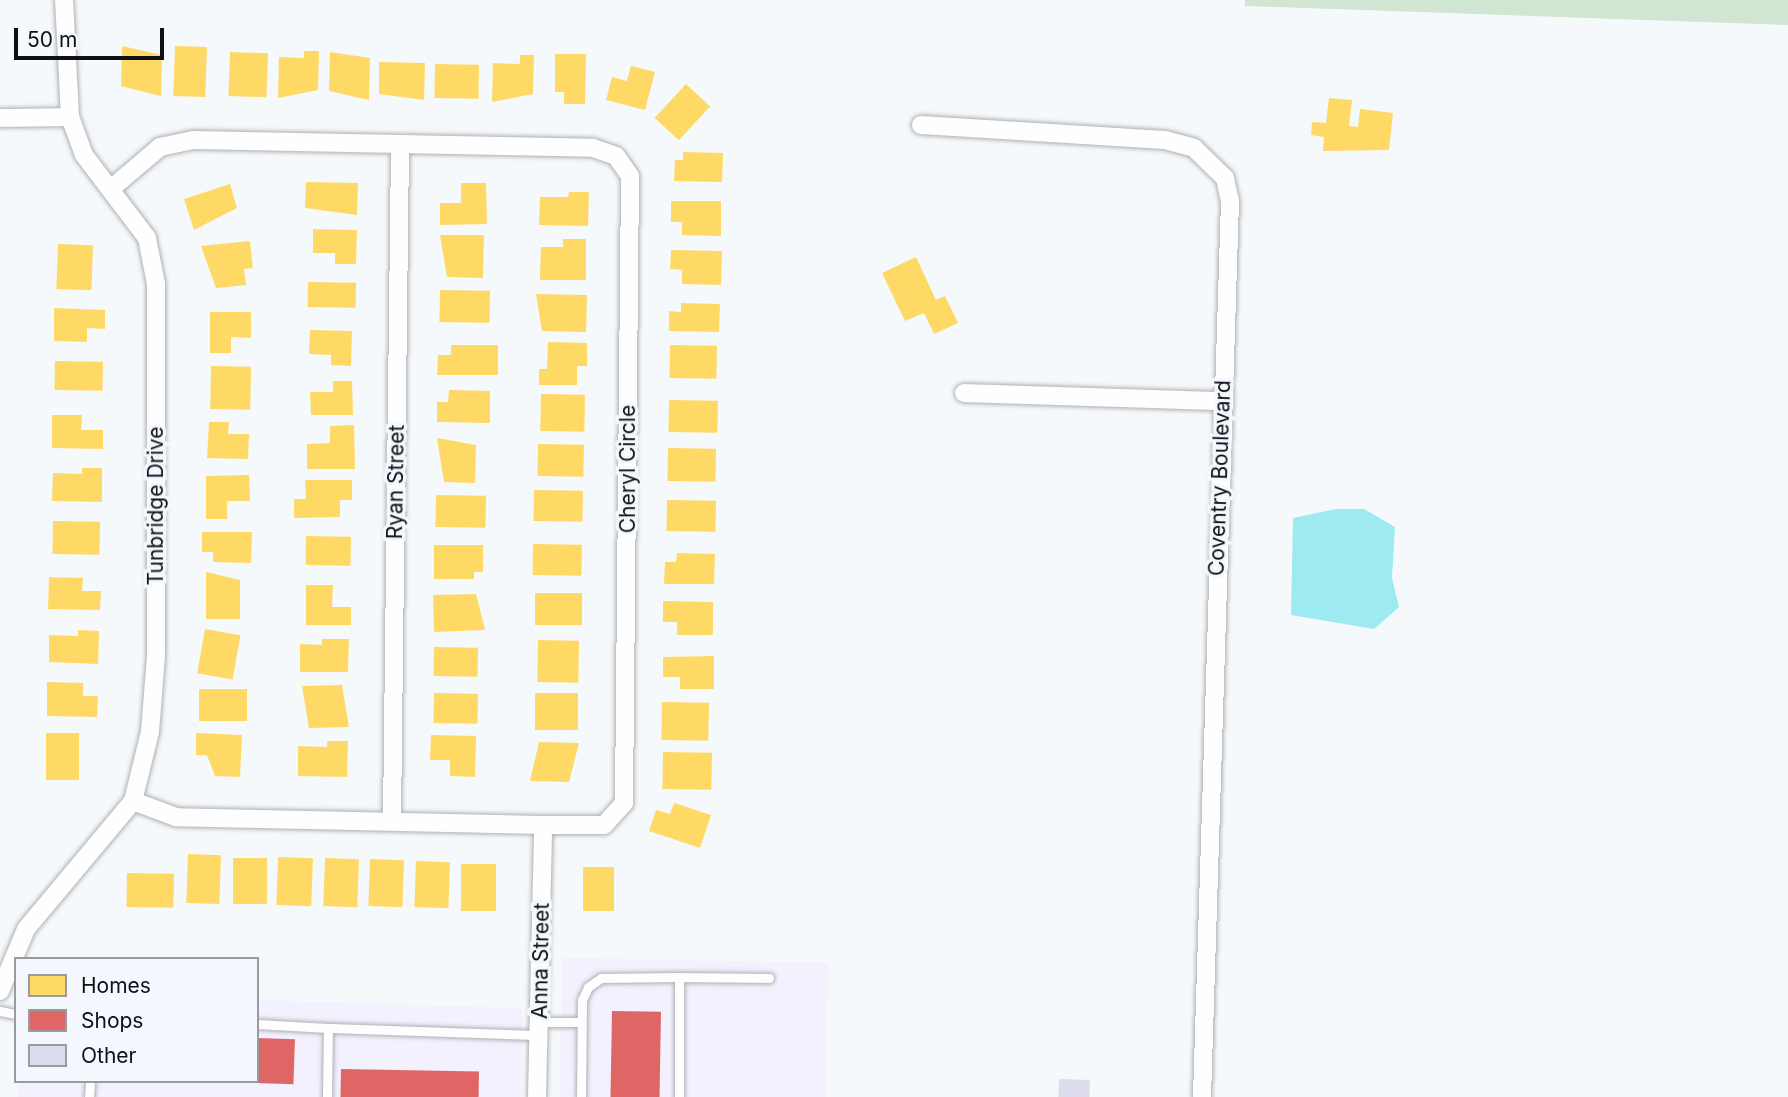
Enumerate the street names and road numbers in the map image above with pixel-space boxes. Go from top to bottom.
street label: Coventry Boulevard [1204,380,1236,576]
street label: Cheryl Circle [615,405,641,533]
street label: Ryan Street [382,425,410,539]
street label: Tunbridge Drive [143,426,169,586]
street label: Anna Street [527,903,555,1019]

